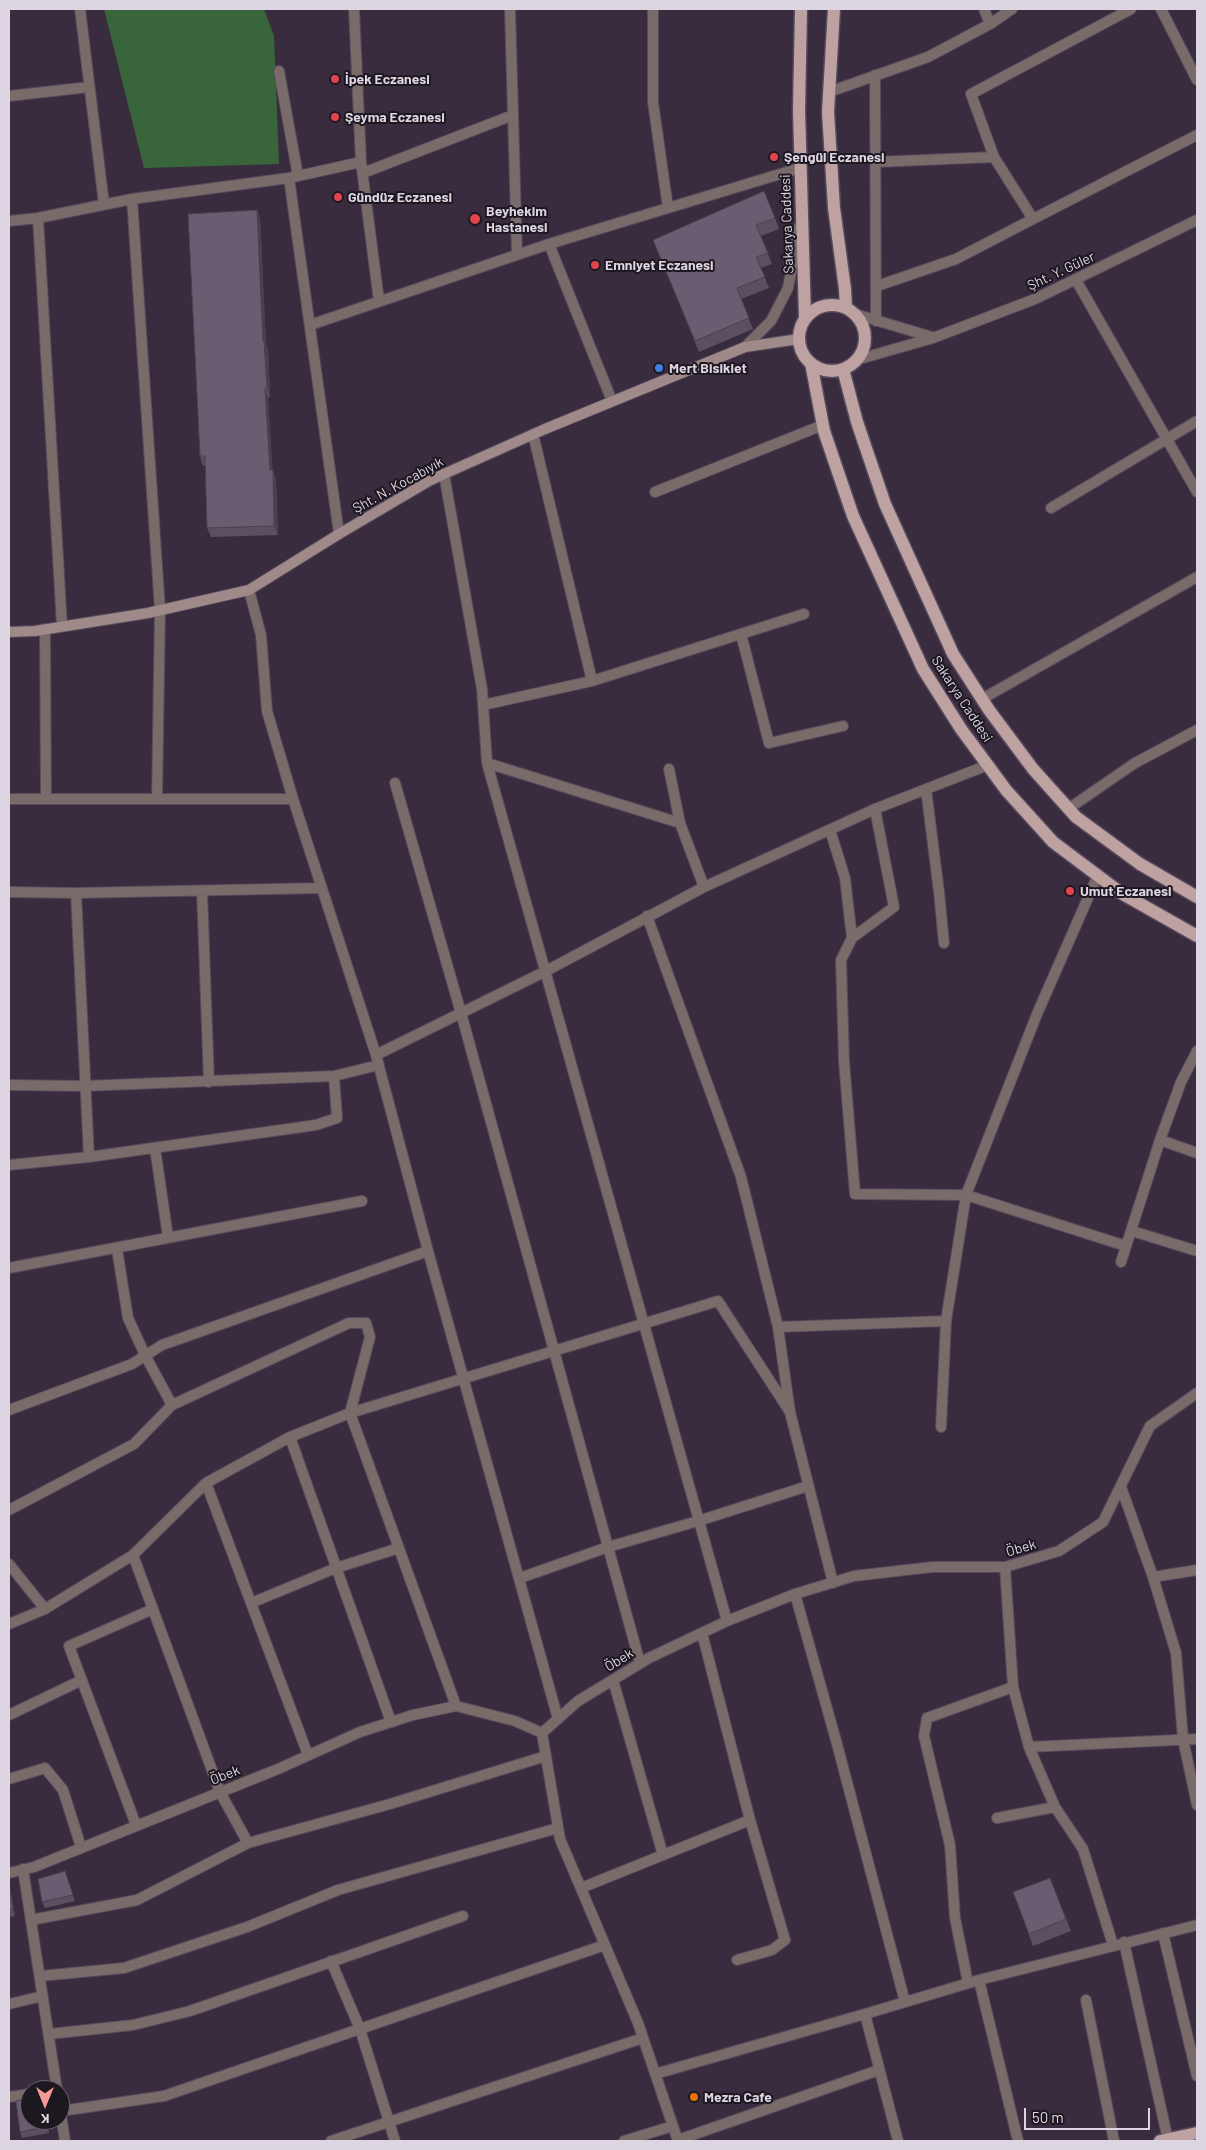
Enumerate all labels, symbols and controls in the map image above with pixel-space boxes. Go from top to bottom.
place label: İpek Eczanesi [345,71,430,87]
marker: İpek Eczanesi [329,73,341,85]
place label: Şeyma Eczanesi [345,109,445,125]
marker: Şeyma Eczanesi [329,111,341,123]
place label: Şengül Eczanesi [784,149,885,165]
marker: Şengül Eczanesi [768,151,780,163]
street label: Sakarya Caddesi [777,174,797,274]
place label: Gündüz Eczanesi [348,189,452,205]
marker: Gündüz Eczanesi [332,191,344,203]
place label: Beyhekim Hastanesi [486,203,548,236]
marker: Beyhekim Hastanesi [468,212,482,226]
street label: Şht. Y. Güler [1024,248,1098,294]
place label: Emniyet Eczanesi [605,257,714,273]
marker: Emniyet Eczanesi [589,259,601,271]
place label: Mert Bisiklet [669,360,747,376]
marker: Mert Bisiklet [653,362,665,374]
street label: Şht. N. Kocabıyık [350,453,446,517]
street label: Sakarya Caddesi [928,653,996,745]
place label: Umut Eczanesi [1080,883,1172,899]
marker: Umut Eczanesi [1064,885,1076,897]
street label: Öbek [1004,1536,1038,1560]
street label: Öbek [602,1645,636,1675]
street label: Öbek [208,1761,242,1789]
north arrow [20,2080,70,2130]
place label: Mezra Cafe [704,2089,772,2105]
marker: Mezra Cafe [688,2091,700,2103]
scale bar [1026,2098,1152,2130]
text: 50 m [1032,2108,1064,2126]
text: K [41,2111,49,2128]

